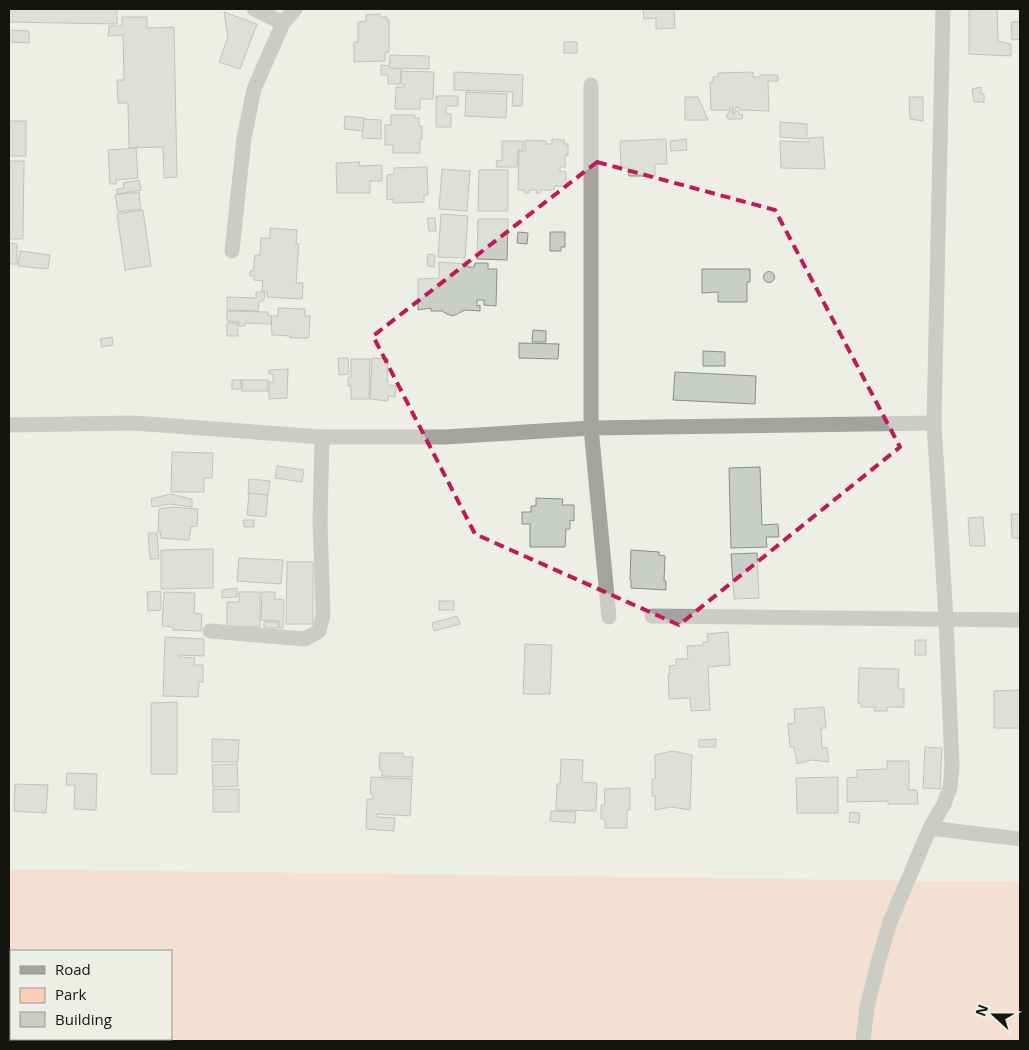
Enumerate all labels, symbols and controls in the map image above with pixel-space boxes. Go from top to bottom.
legend [10,950,172,1040]
text: Road [55,959,91,979]
text: Park [55,984,86,1004]
north arrow [969,990,1019,1040]
text: N [970,1001,992,1019]
text: Building [55,1009,112,1029]

